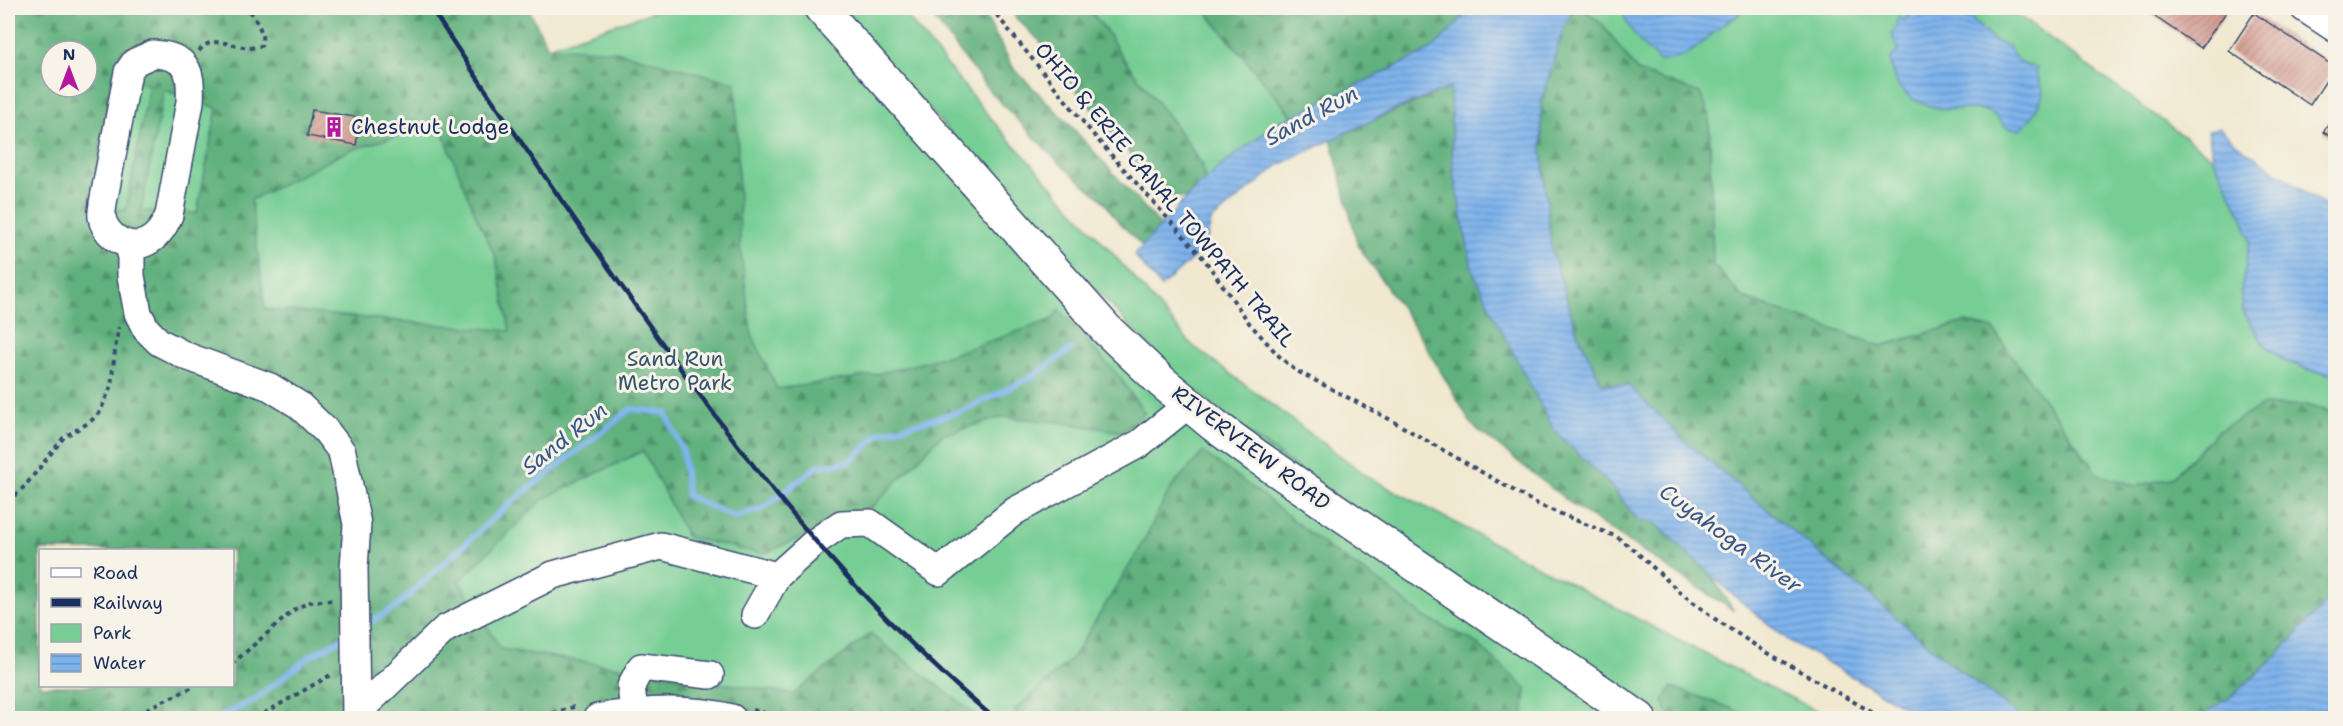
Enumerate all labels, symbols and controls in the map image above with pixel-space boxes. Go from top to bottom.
street label: OHIO & ERIE CANAL TOWPATH TRAIL [1029,36,1302,354]
north arrow [39,39,99,99]
text: N [63,44,75,65]
water label: Sand Run [1260,79,1363,152]
place label: Chestnut Lodge [351,113,509,141]
building icon: Chestnut Lodge [322,115,346,139]
park label: Sand Run Metro Park [618,345,732,397]
street label: RIVERVIEW ROAD [1166,379,1336,517]
water label: Sand Run [515,396,613,481]
water label: Cuyahoga River [1654,477,1808,600]
legend [39,549,234,687]
text: Road [93,561,138,585]
text: Railway [93,591,163,615]
text: Park [93,621,132,645]
text: Water [93,651,146,675]

